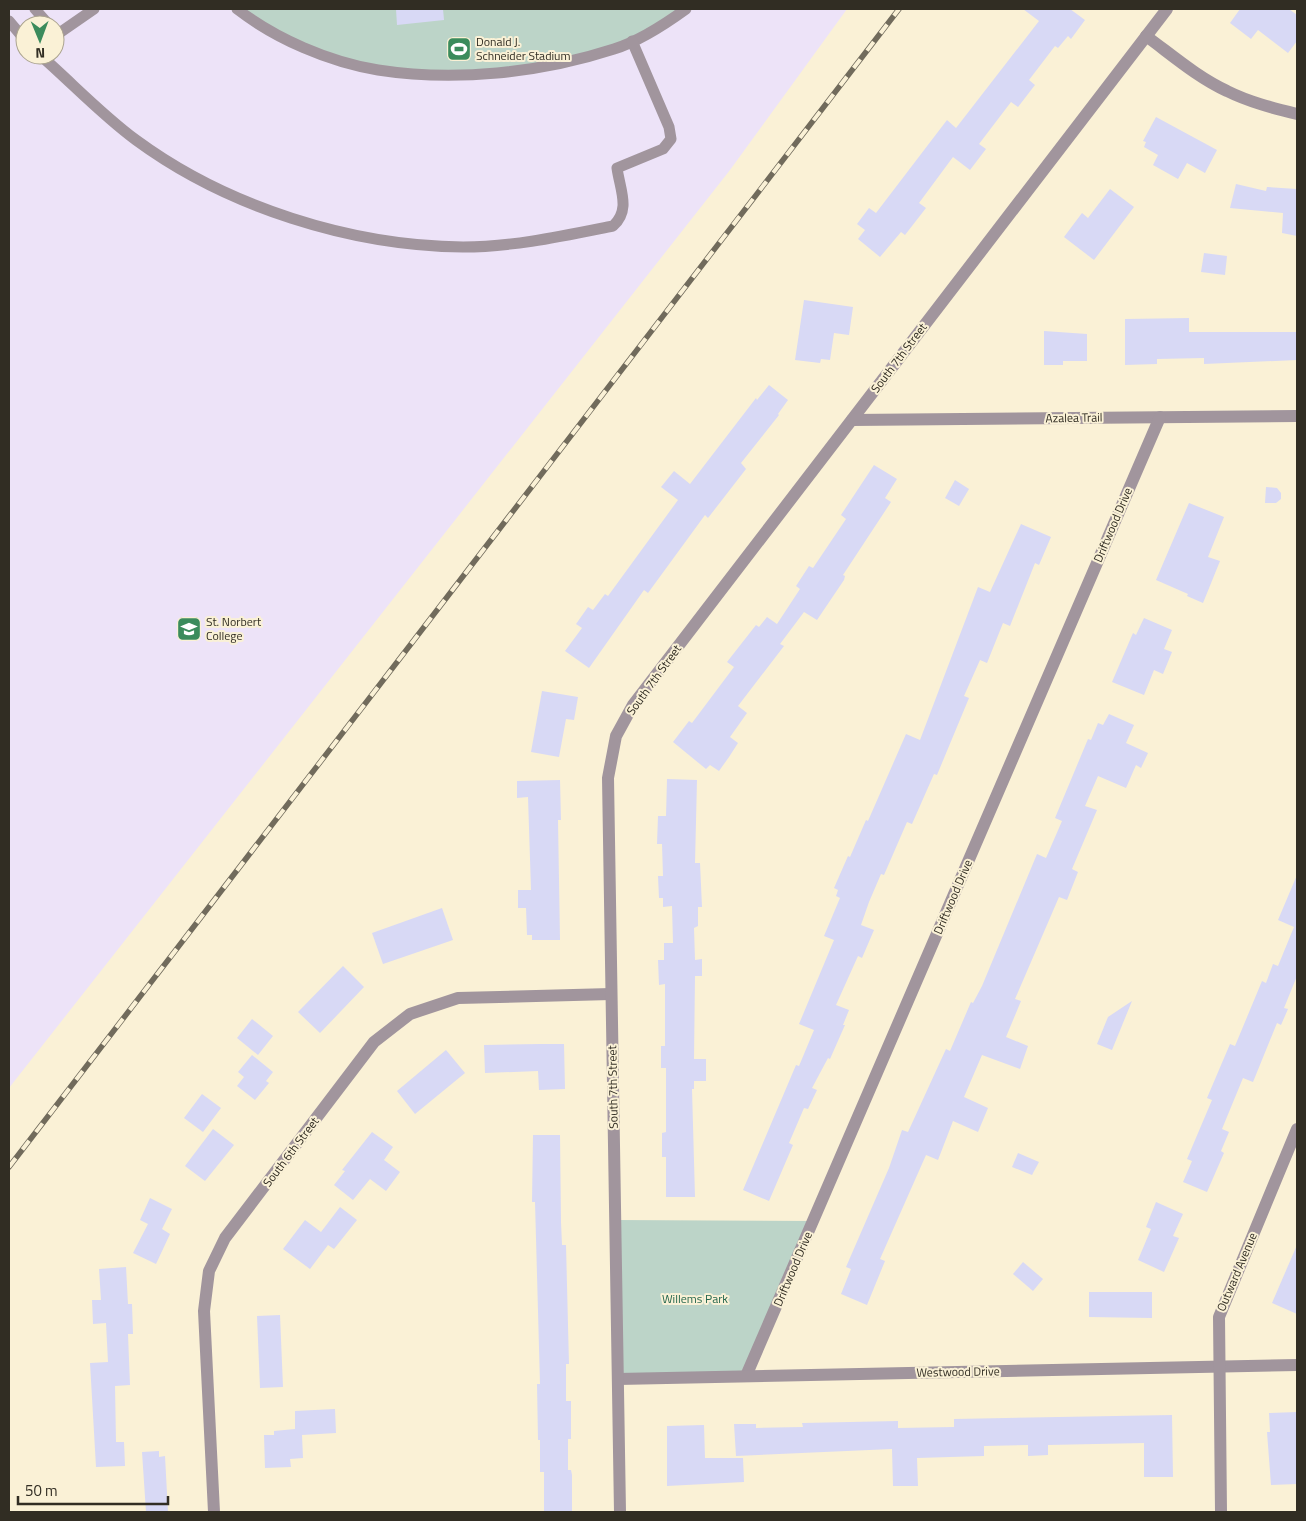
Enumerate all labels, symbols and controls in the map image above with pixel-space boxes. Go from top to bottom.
north arrow [15,15,65,65]
place label: Donald J. Schneider Stadium [476,32,571,65]
sports icon: Donald J. Schneider Stadium [446,36,472,62]
text: N [35,43,45,64]
street label: South 7th Street [866,318,932,397]
street label: Azalea Trail [1045,408,1103,427]
street label: Driftwood Drive [1088,484,1137,565]
place label: St. Norbert College [206,612,262,645]
school or university icon: St. Norbert College [176,616,202,642]
street label: South 7th Street [621,640,686,719]
street label: Driftwood Drive [928,856,977,937]
street label: South 7th Street [602,1044,623,1129]
street label: South 6th Street [258,1112,324,1191]
street label: Driftwood Drive [768,1228,817,1309]
street label: Outward Avenue [1211,1229,1262,1314]
park label: Willems Park [662,1289,728,1308]
street label: Westwood Drive [916,1361,1000,1382]
scale bar [18,1474,168,1506]
text: 50 m [25,1479,58,1502]

